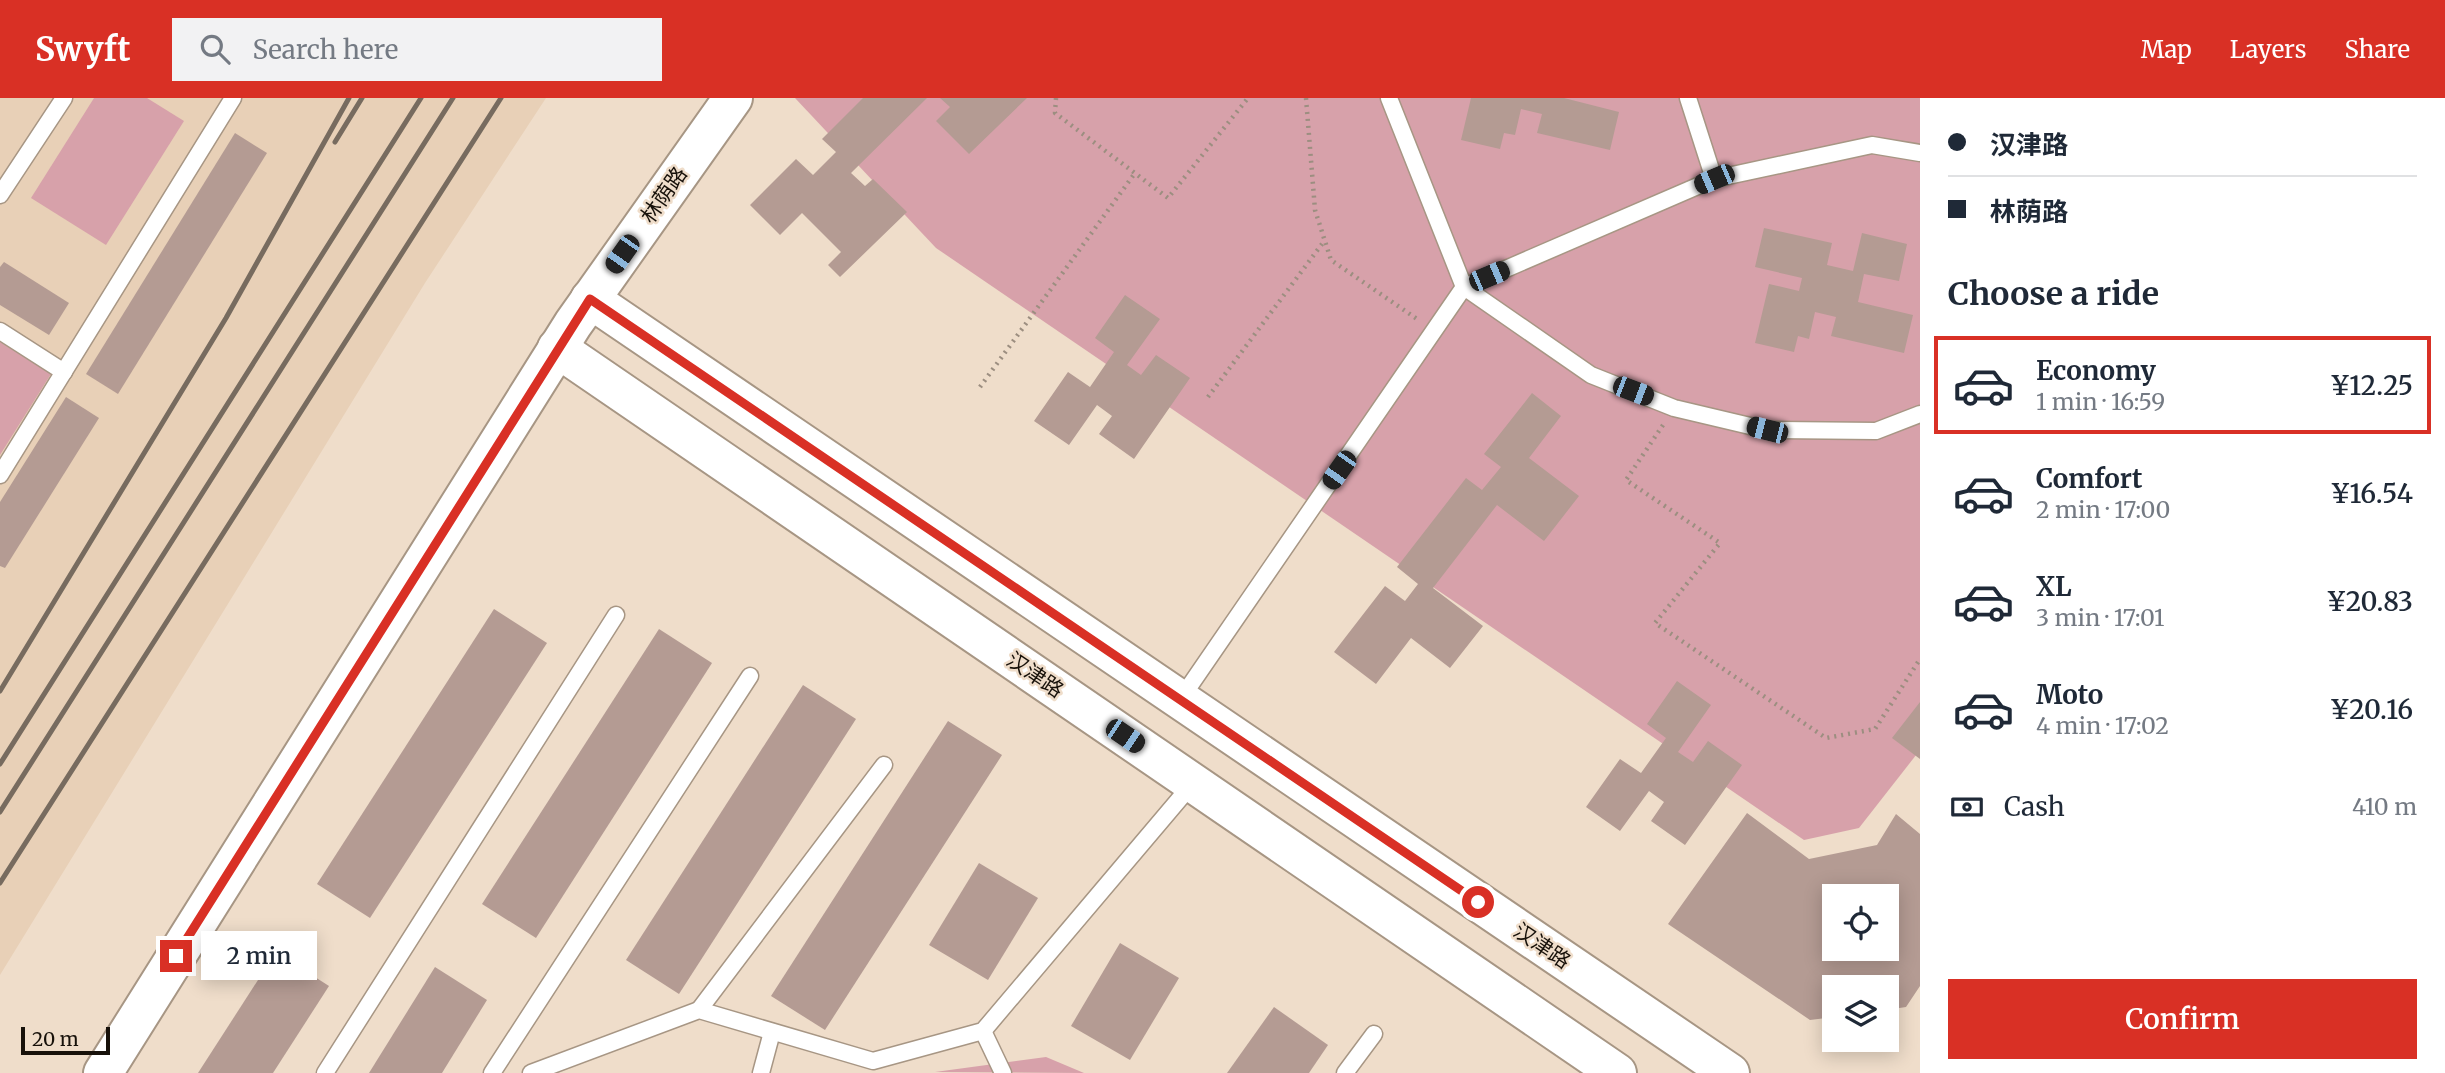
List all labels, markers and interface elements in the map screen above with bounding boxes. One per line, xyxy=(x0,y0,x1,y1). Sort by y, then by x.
search box xyxy=(172,18,662,81)
text: Swyft xyxy=(35,29,130,70)
icon: search xyxy=(196,30,234,68)
text: Search here xyxy=(252,33,398,66)
text: Map xyxy=(2141,34,2192,65)
text: Layers xyxy=(2230,34,2306,65)
text: Share xyxy=(2344,34,2410,65)
text: 汉津路 xyxy=(1990,128,2068,161)
street label: 林荫路 xyxy=(634,161,693,228)
car xyxy=(1691,161,1738,197)
text: 林荫路 xyxy=(1990,195,2068,228)
car xyxy=(602,231,643,277)
car xyxy=(1466,258,1513,294)
text: Choose a ride xyxy=(1948,274,2159,314)
icon: car xyxy=(1952,354,2015,417)
text: Economy xyxy=(2036,354,2156,387)
text: ¥12.25 xyxy=(2330,369,2413,402)
car xyxy=(1610,374,1657,408)
text: 1 min · 16:59 xyxy=(2036,387,2165,416)
car xyxy=(1745,415,1790,445)
car xyxy=(1319,447,1360,493)
icon: car xyxy=(1952,462,2015,525)
text: Comfort xyxy=(2036,462,2142,495)
text: ¥16.54 xyxy=(2330,477,2413,510)
text: 2 min · 17:00 xyxy=(2036,495,2170,524)
icon: car xyxy=(1952,570,2015,633)
text: XL xyxy=(2036,570,2072,603)
text: ¥20.83 xyxy=(2326,585,2413,618)
text: 3 min · 17:01 xyxy=(2036,603,2164,632)
street label: 汉津路 xyxy=(1002,646,1069,703)
icon: car xyxy=(1952,678,2015,741)
text: Moto xyxy=(2036,678,2103,711)
text: ¥20.16 xyxy=(2330,693,2413,726)
text: 4 min · 17:02 xyxy=(2036,711,2169,740)
car xyxy=(1102,716,1149,756)
icon: cash xyxy=(1948,788,1986,826)
text: Cash xyxy=(2004,790,2065,823)
text: 410 m xyxy=(2352,792,2417,821)
map controls xyxy=(1822,884,1899,1052)
button: locate xyxy=(1822,884,1899,961)
route start xyxy=(1462,886,1494,918)
street label: 汉津路 xyxy=(1509,917,1576,974)
callout: 2 min xyxy=(200,932,316,980)
route end xyxy=(160,940,192,972)
text: 2 min xyxy=(227,941,291,970)
button: layers xyxy=(1822,975,1899,1052)
button: Confirm xyxy=(1948,979,2417,1059)
scale bar xyxy=(21,1024,110,1056)
text: 20 m xyxy=(32,1027,79,1051)

